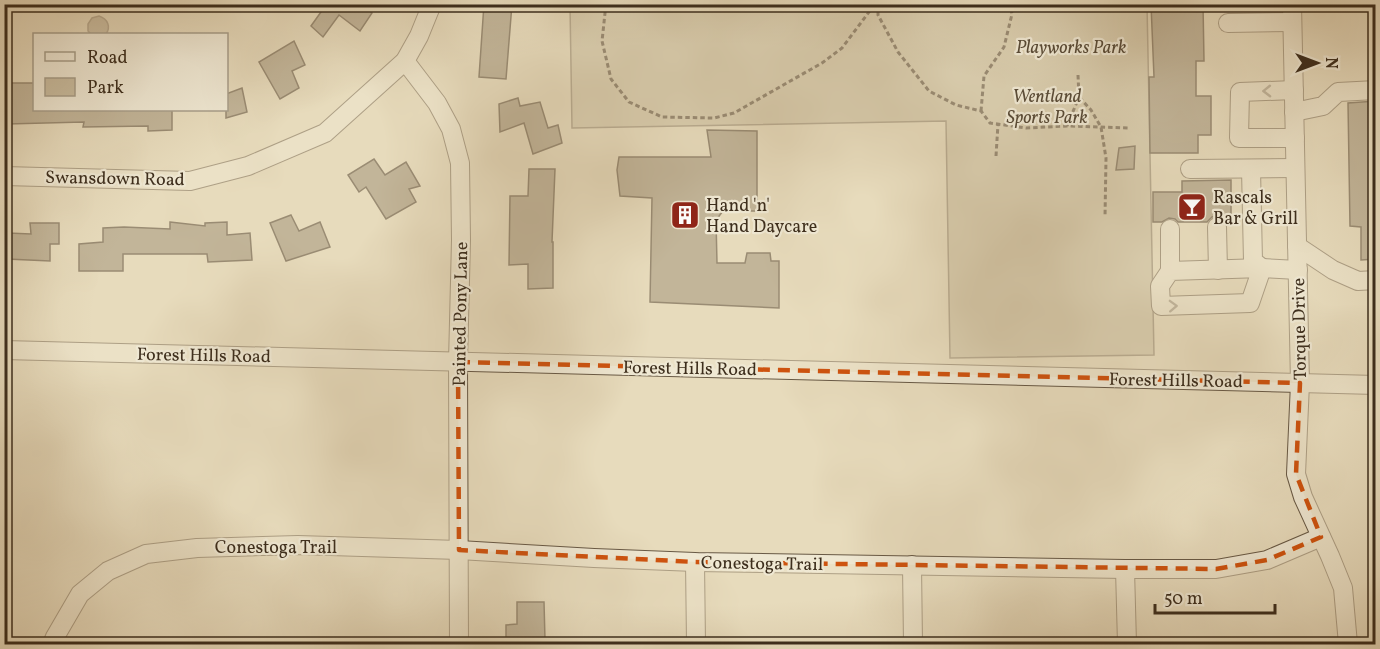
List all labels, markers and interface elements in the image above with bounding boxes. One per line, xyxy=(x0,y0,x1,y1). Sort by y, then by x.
legend xyxy=(33,33,228,111)
north arrow xyxy=(1287,33,1347,93)
park label: Playworks Park xyxy=(1016,36,1126,61)
text: Road xyxy=(87,46,128,71)
text: N xyxy=(1319,57,1341,69)
text: Park xyxy=(87,76,124,101)
park label: Wentland Sports Park xyxy=(1006,85,1088,131)
one-way arrow xyxy=(1262,85,1271,97)
street label: Swansdown Road xyxy=(45,166,185,193)
place label: Rascals Bar & Grill xyxy=(1213,186,1298,232)
bar icon: Rascals Bar & Grill xyxy=(1176,191,1208,223)
place label: Hand 'n' Hand Daycare xyxy=(706,194,817,240)
building icon: Hand 'n' Hand Daycare xyxy=(669,199,701,231)
street label: Painted Pony Lane xyxy=(448,241,475,387)
street label: Torque Drive xyxy=(1287,278,1314,380)
one-way arrow xyxy=(1168,300,1177,312)
street label: Forest Hills Road xyxy=(137,343,271,370)
street label: Forest Hills Road xyxy=(623,356,757,383)
street label: Forest Hills Road xyxy=(1109,368,1243,395)
street label: Conestoga Trail xyxy=(215,536,337,561)
street label: Conestoga Trail xyxy=(701,551,823,578)
scale bar xyxy=(1155,577,1275,615)
text: 50 m xyxy=(1164,587,1203,612)

